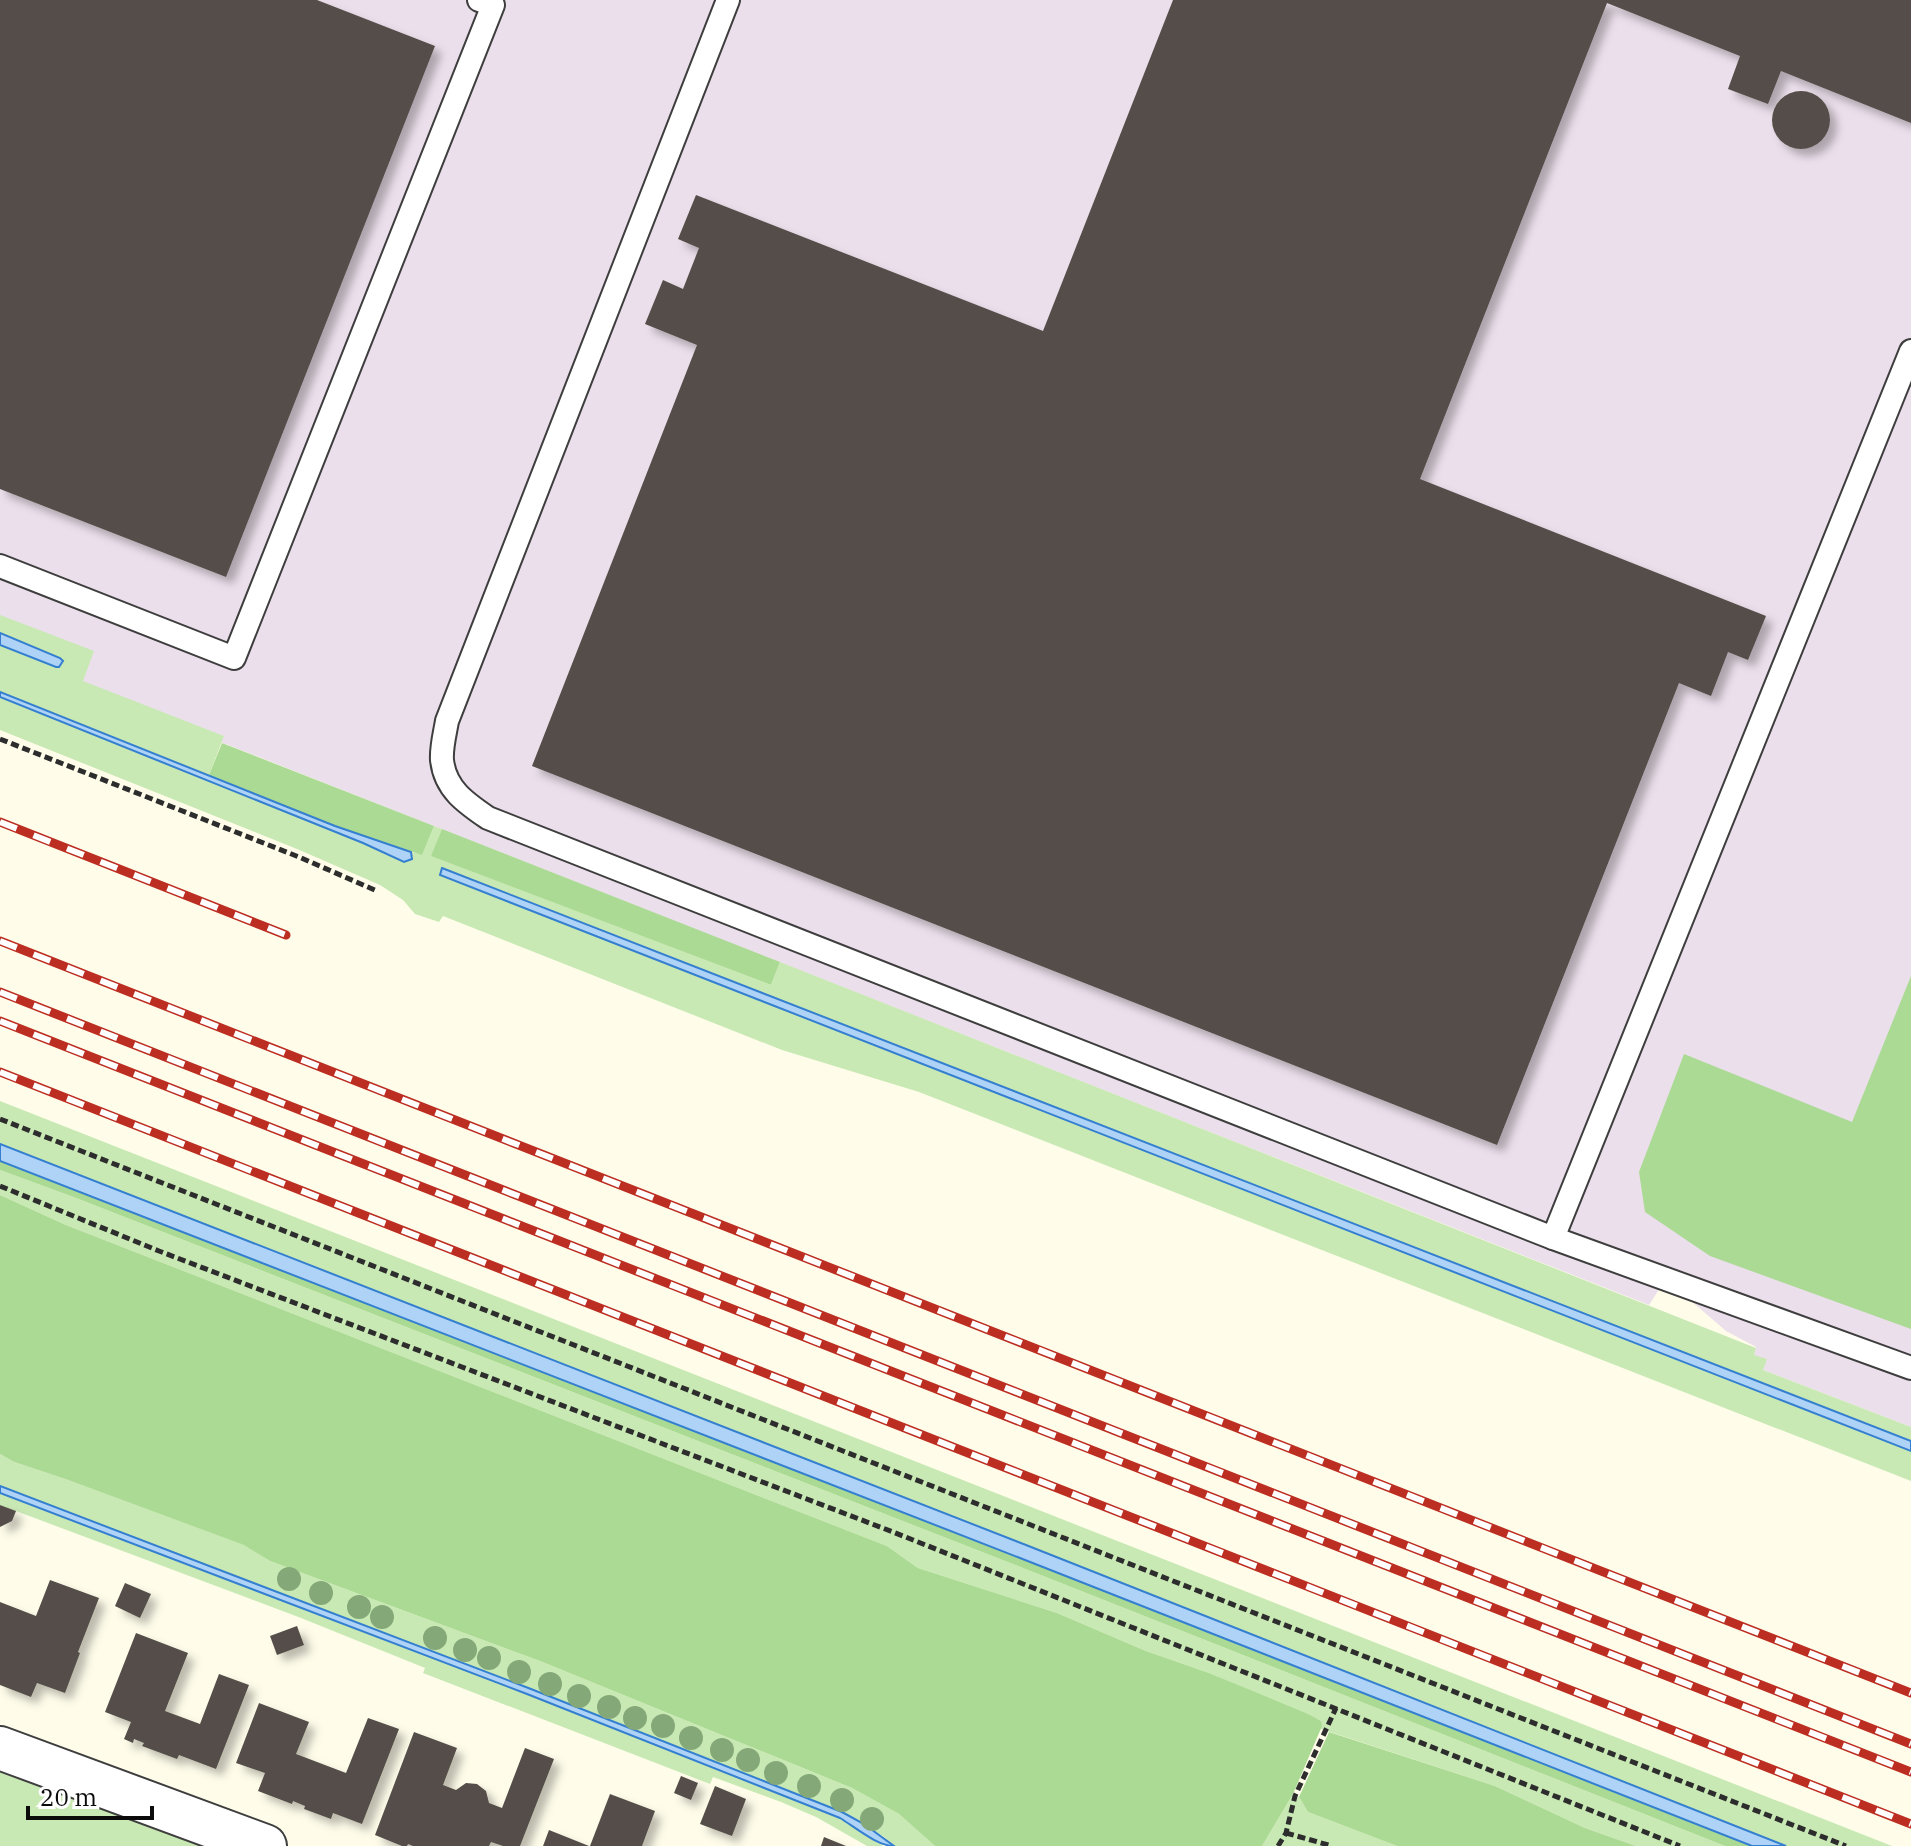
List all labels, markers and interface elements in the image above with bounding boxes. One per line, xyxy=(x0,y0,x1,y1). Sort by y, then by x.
scale bar xyxy=(28,1770,152,1820)
text: 20 m xyxy=(40,1781,97,1813)

